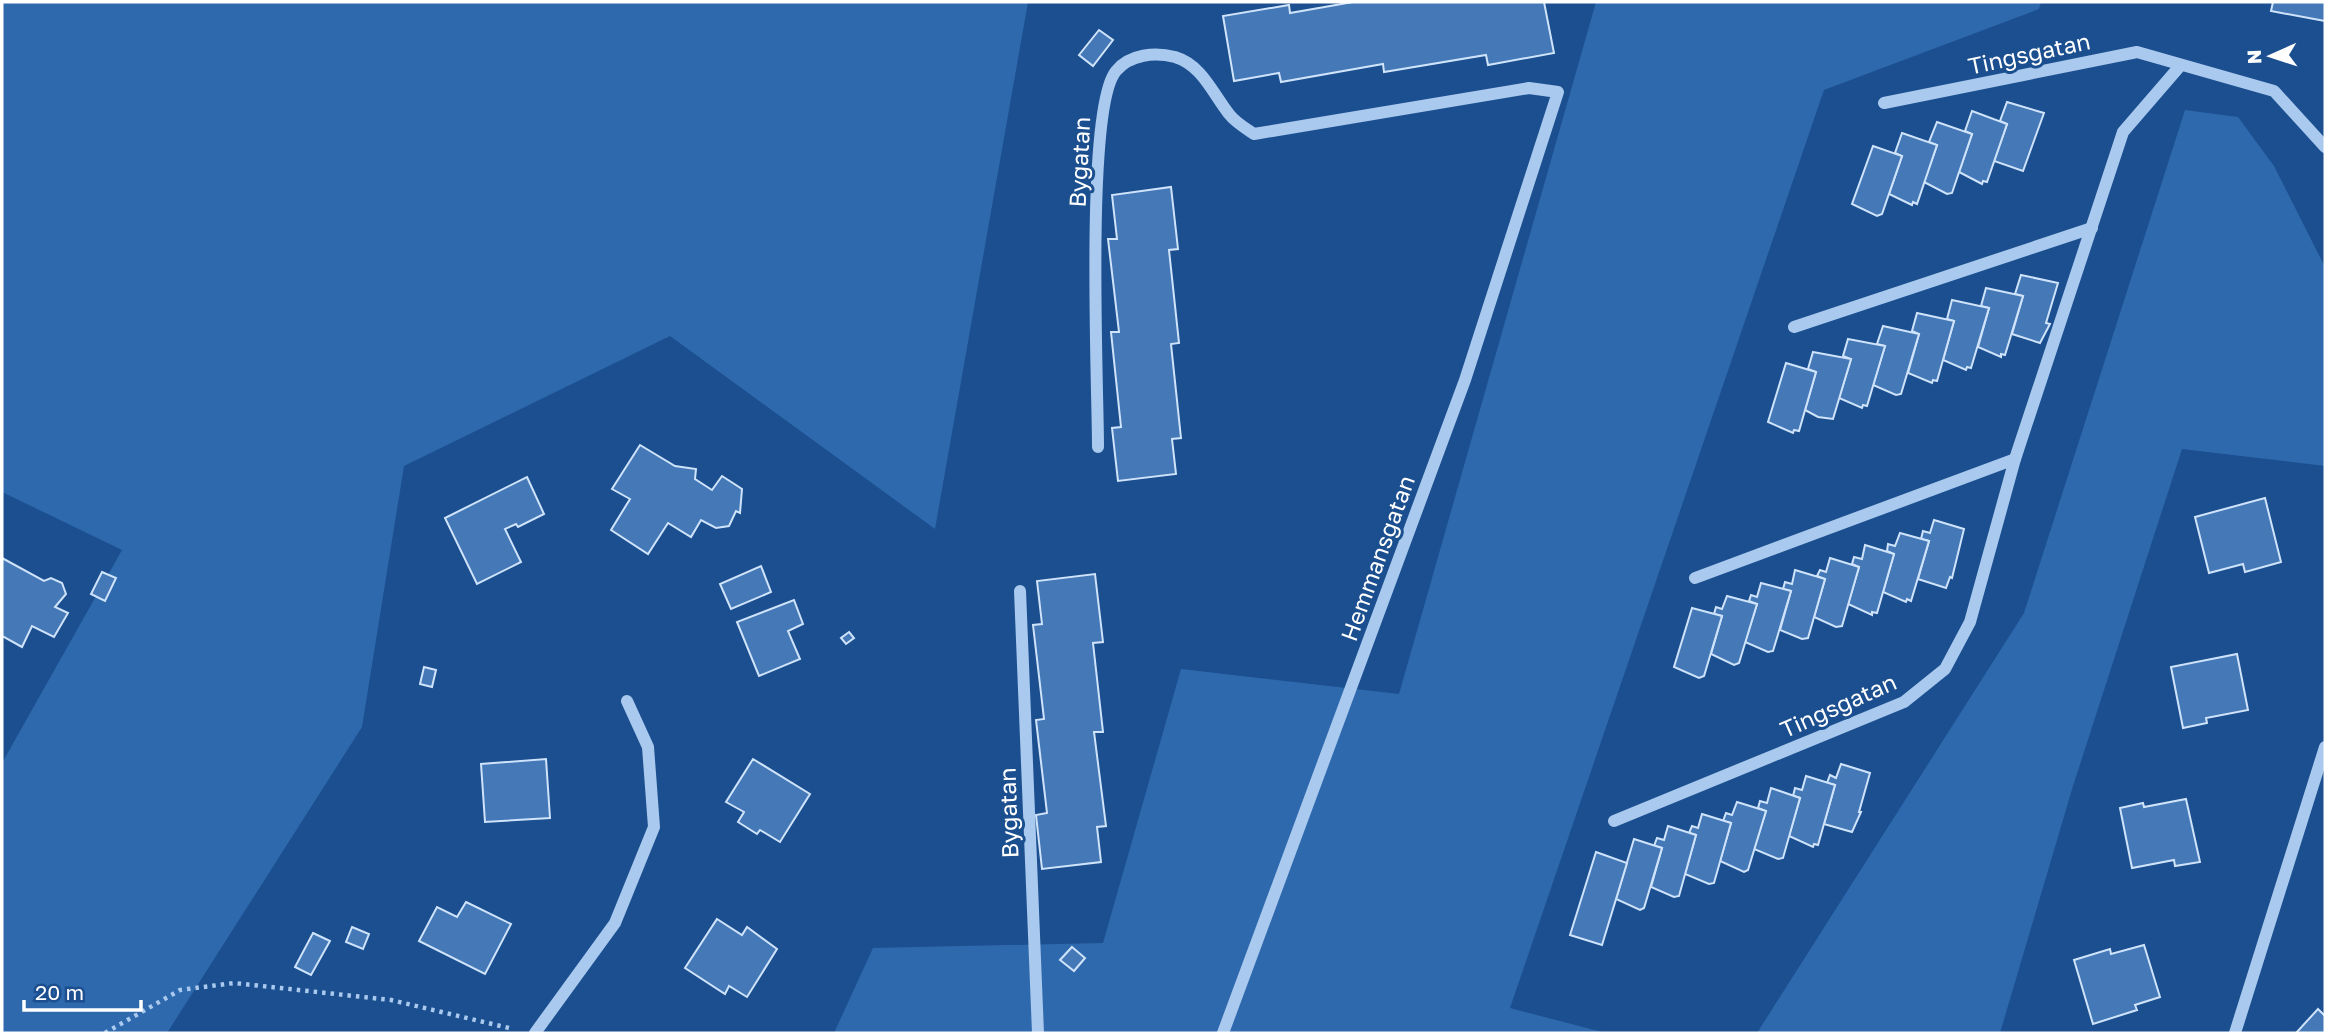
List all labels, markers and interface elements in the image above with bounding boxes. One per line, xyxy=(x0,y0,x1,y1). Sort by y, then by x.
north arrow xyxy=(2236,21,2306,91)
street label: Tingsgatan xyxy=(1965,26,2093,80)
text: N xyxy=(2242,49,2265,65)
street label: Bygatan xyxy=(1063,116,1095,208)
street label: Hemmansgatan xyxy=(1334,471,1420,645)
street label: Tingsgatan xyxy=(1776,667,1900,743)
street label: Bygatan xyxy=(992,767,1024,859)
scale bar xyxy=(24,968,142,1012)
text: 20 m xyxy=(35,979,84,1005)

